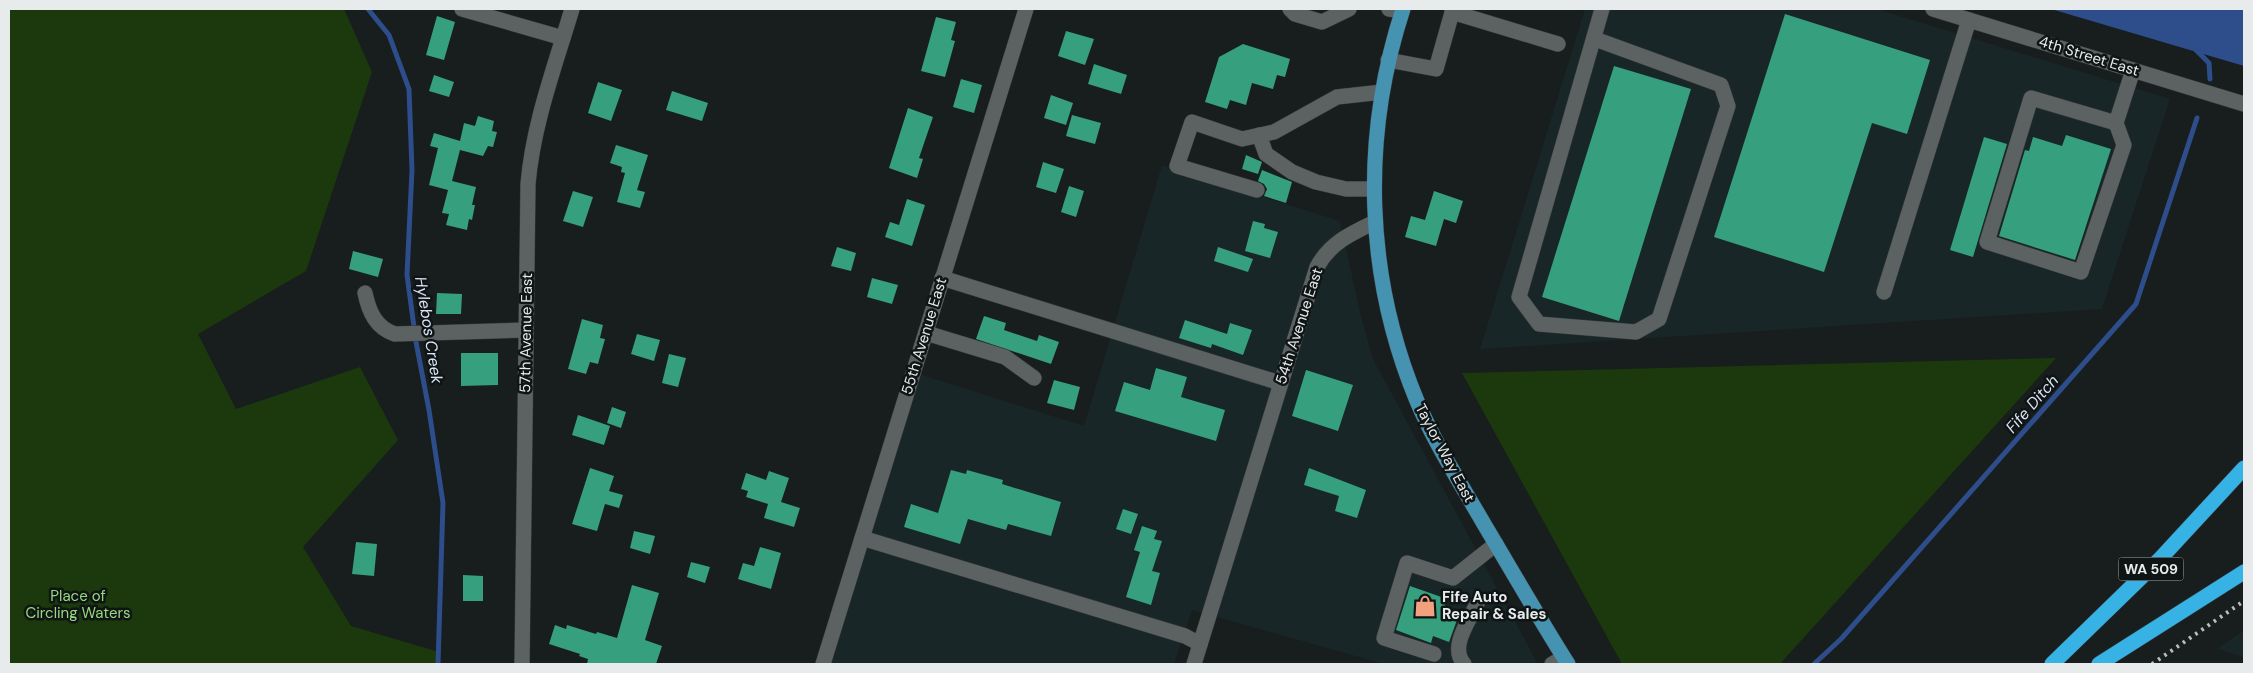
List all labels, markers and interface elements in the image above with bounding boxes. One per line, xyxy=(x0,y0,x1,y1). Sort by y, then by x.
street label: 4th Street East xyxy=(2036,31,2142,81)
street label: 54th Avenue East xyxy=(1271,265,1327,387)
street label: 57th Avenue East xyxy=(515,273,537,393)
water label: Hylebos Creek xyxy=(410,275,448,386)
street label: 55th Avenue East xyxy=(897,275,951,397)
water label: Fife Ditch xyxy=(2001,370,2063,438)
street label: Taylor Way East xyxy=(1411,400,1479,506)
road number: WA 509 xyxy=(2118,558,2184,580)
park label: Place of Circling Waters xyxy=(25,586,131,623)
place label: Fife Auto Repair & Sales xyxy=(1442,587,1547,624)
shop icon: Fife Auto Repair & Sales xyxy=(1412,593,1438,619)

